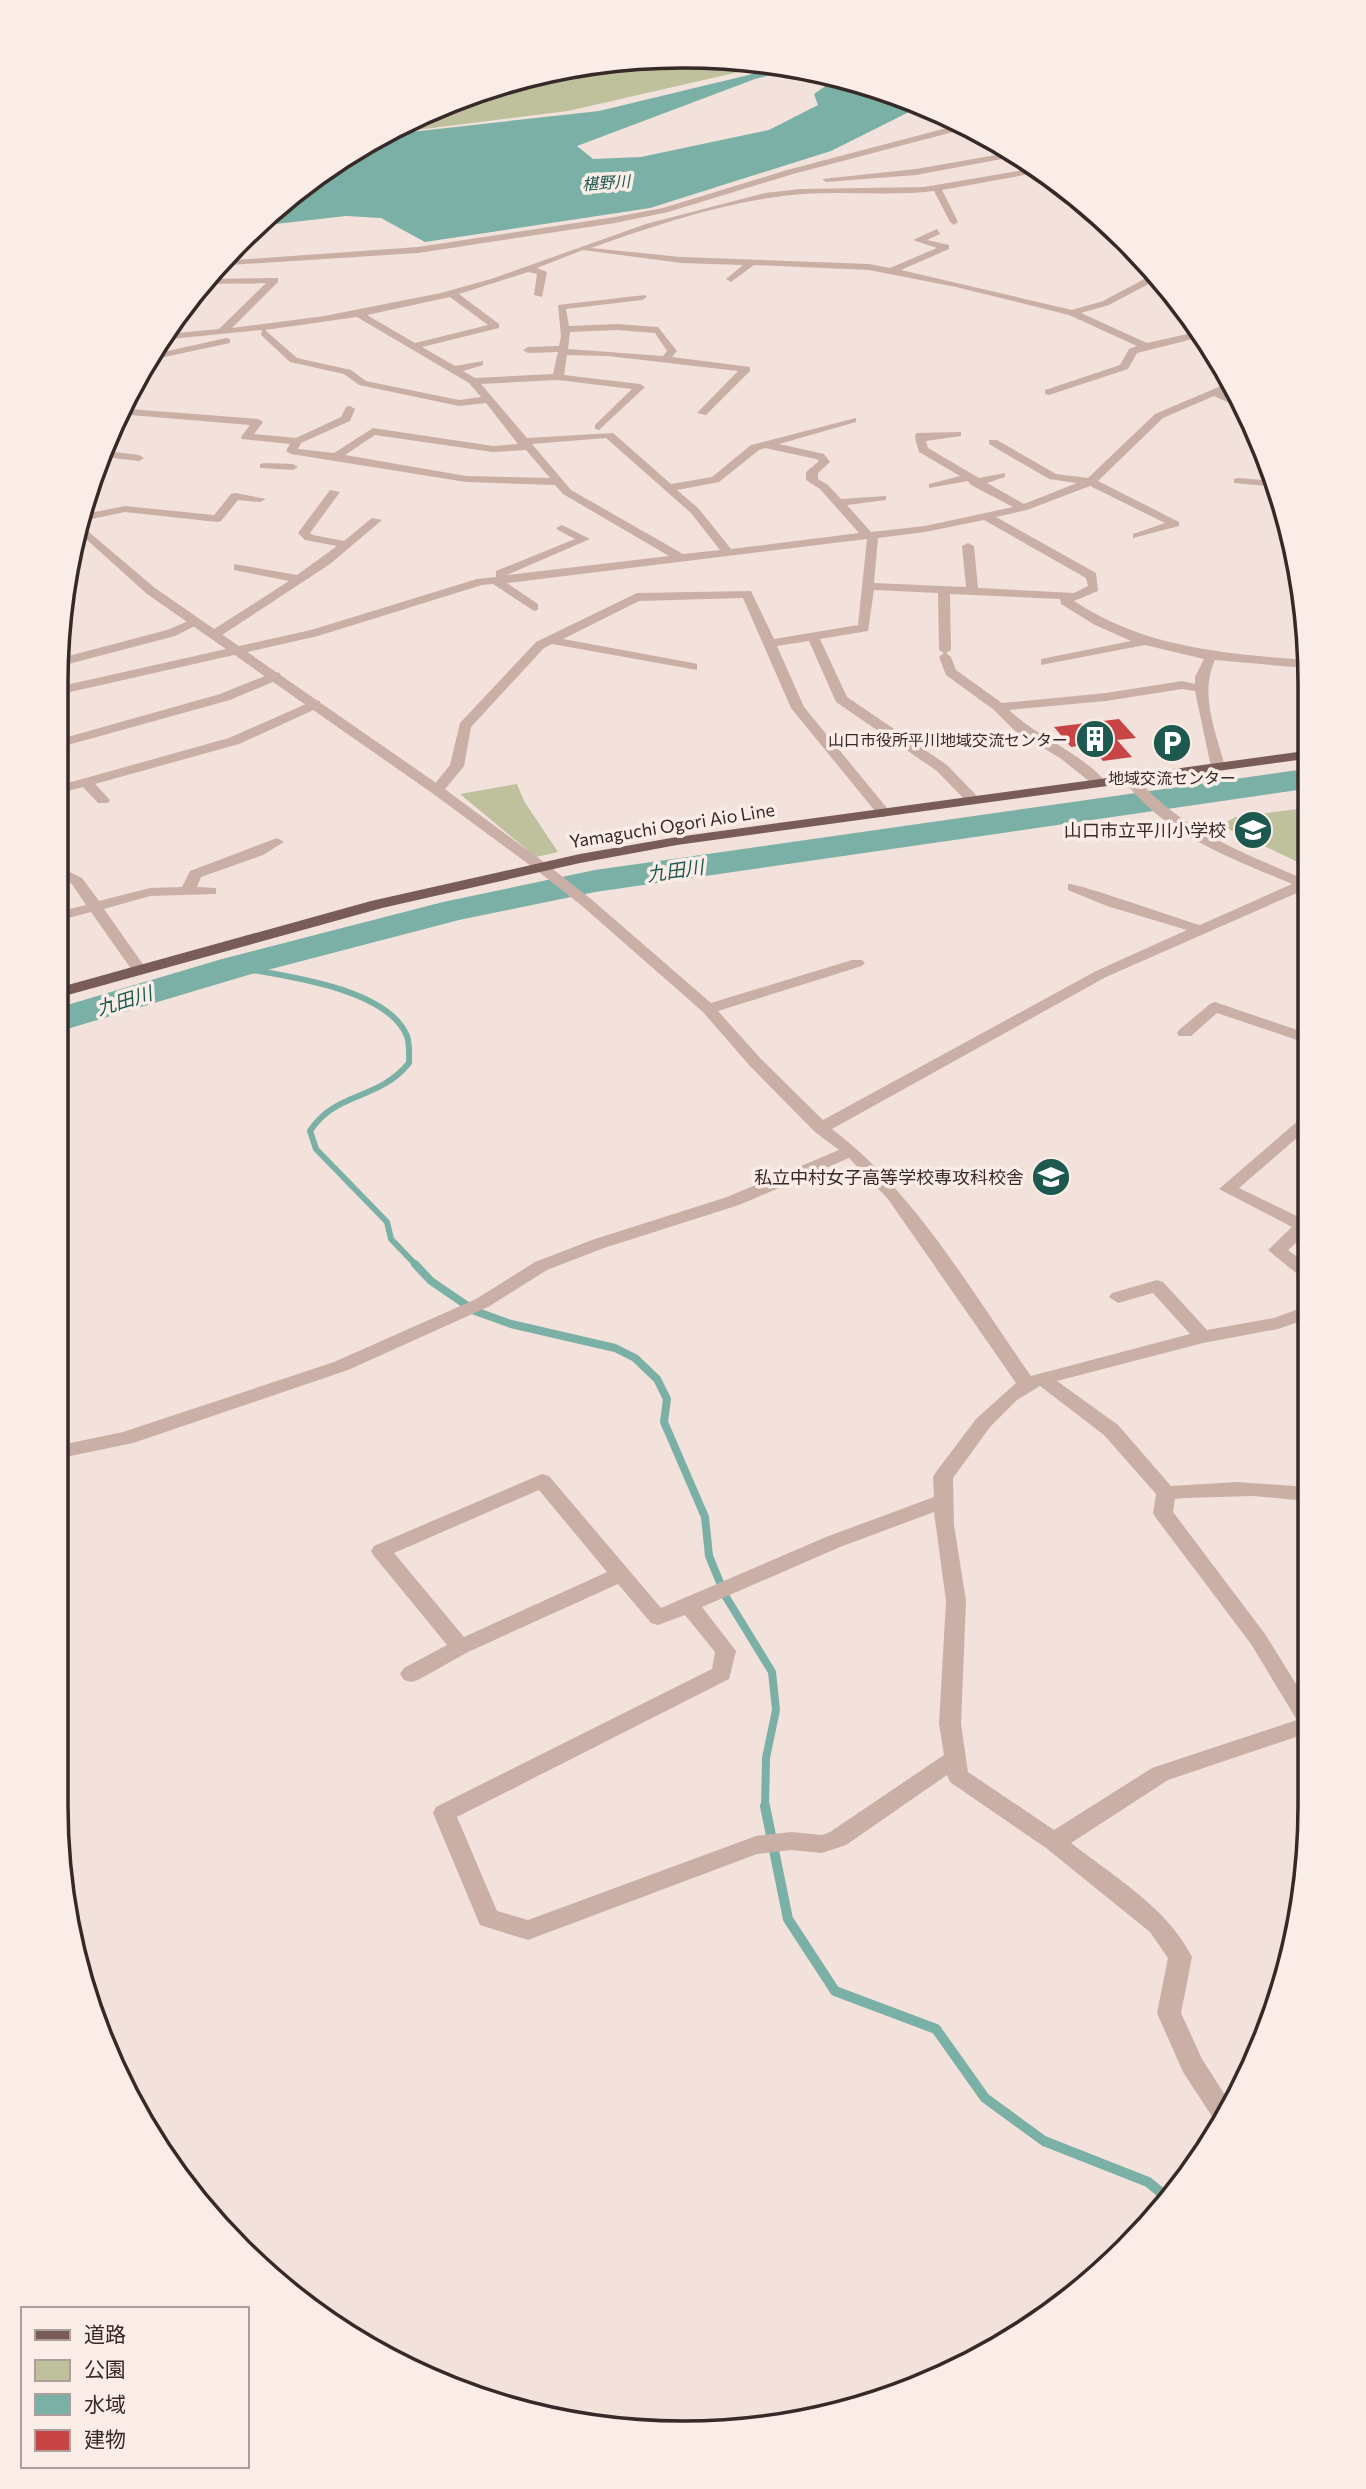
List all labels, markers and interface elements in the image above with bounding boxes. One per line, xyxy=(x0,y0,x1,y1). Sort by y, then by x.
water label: 椹野川 xyxy=(581,171,633,193)
building icon: 山口市役所平川地域交流センター xyxy=(1074,718,1116,760)
parking icon: 地域交流センター xyxy=(1151,722,1193,764)
place label: 山口市役所平川地域交流センター xyxy=(828,730,1068,749)
place label: 地域交流センター xyxy=(1108,768,1236,787)
street label: Yamaguchi Ogori Aio Line xyxy=(568,798,776,852)
school or university icon: 山口市立平川小学校 xyxy=(1232,809,1274,851)
place label: 山口市立平川小学校 xyxy=(1064,819,1226,841)
water label: 九田川 xyxy=(645,854,707,885)
water label: 九田川 xyxy=(93,980,157,1019)
school or university icon: 私立中村女子高等学校専攻科校舎 xyxy=(1030,1156,1072,1198)
place label: 私立中村女子高等学校専攻科校舎 xyxy=(754,1166,1024,1188)
legend xyxy=(21,2307,248,2468)
text: 道路 xyxy=(84,2321,126,2346)
text: 公園 xyxy=(84,2356,126,2381)
text: 水域 xyxy=(84,2391,126,2416)
text: 建物 xyxy=(84,2426,126,2451)

